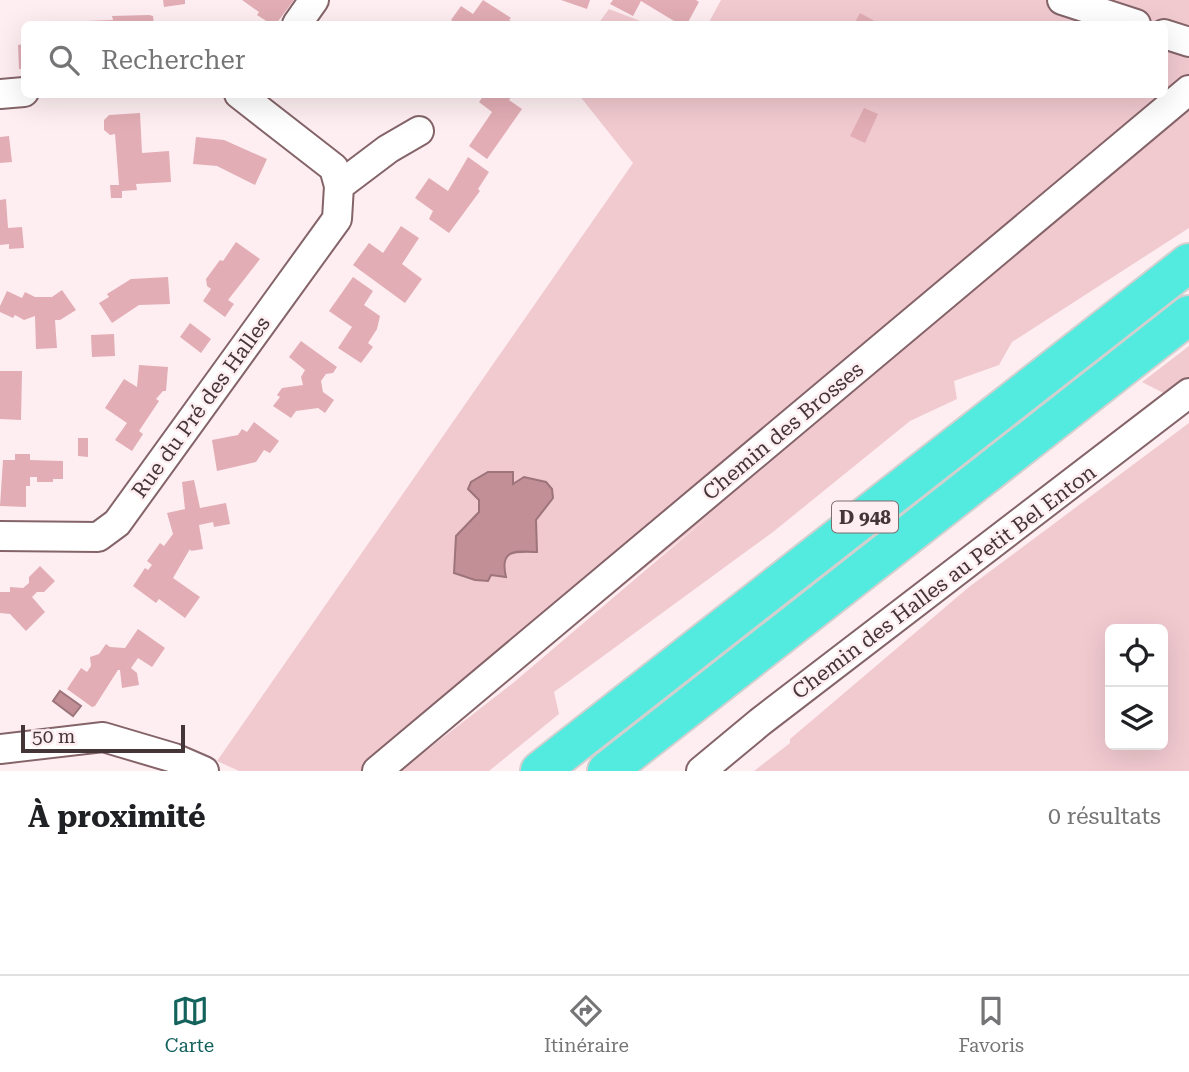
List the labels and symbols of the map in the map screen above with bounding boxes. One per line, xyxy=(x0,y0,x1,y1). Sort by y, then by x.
street label: Rue du Pré des Halles xyxy=(127,312,275,502)
street label: Chemin des Brosses xyxy=(698,357,868,505)
street label: Chemin des Halles au Petit Bel Enton xyxy=(787,460,1101,704)
road number: D 948 xyxy=(832,502,898,532)
scale bar xyxy=(21,722,186,754)

